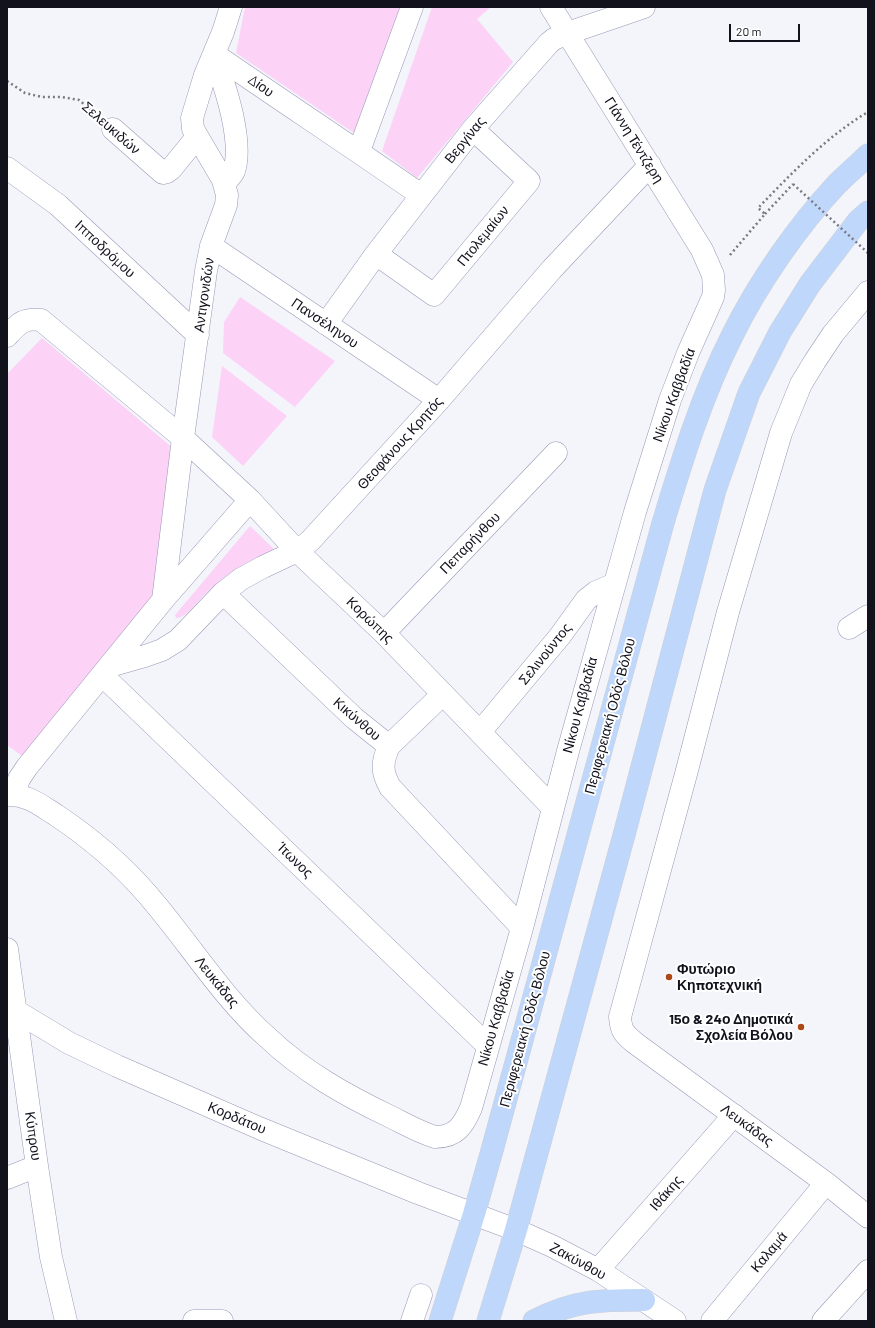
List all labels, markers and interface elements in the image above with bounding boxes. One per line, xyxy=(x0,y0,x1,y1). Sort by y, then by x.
scale bar xyxy=(731,16,802,42)
text: 20 m xyxy=(736,24,762,38)
street label: Δίου xyxy=(245,71,277,101)
street label: ΓΙάννη Τέντζερη xyxy=(601,94,667,186)
street label: Σελευκιδών xyxy=(78,98,144,158)
street label: Βεργίνας xyxy=(441,113,489,167)
street label: Πτολεμαίων xyxy=(454,202,512,270)
street label: Ιπποδρόμου xyxy=(71,217,139,281)
street label: Αντιγονιδών xyxy=(190,257,218,333)
street label: Πανσέληνου xyxy=(288,294,362,352)
street label: Νίκου Καββαδία xyxy=(649,346,699,444)
street label: Θεοφάνους Κρητός xyxy=(354,393,446,493)
street label: Πεπαρήνθου xyxy=(436,509,504,577)
street label: Κορώπης xyxy=(343,593,397,647)
street label: Σελινούντος xyxy=(515,620,575,688)
street label: Περιφερειακή Οδός Βόλου xyxy=(581,636,639,796)
street label: Νίκου Καββαδία xyxy=(559,655,601,755)
street label: Κικύνθου xyxy=(330,694,384,744)
street label: Ίτωνος xyxy=(274,839,316,881)
street label: Περιφερειακή Οδός Βόλου xyxy=(496,949,554,1109)
street label: Λευκάδας xyxy=(191,953,243,1011)
place label: Φυτώριο Κηποτεχνική xyxy=(677,961,762,994)
street label: Νίκου Καββαδία xyxy=(474,968,518,1068)
marker: Φυτώριο Κηποτεχνική xyxy=(664,972,674,982)
place label: 15ο & 24ο Δημοτικά Σχολεία Βόλου xyxy=(669,1011,793,1044)
marker: 15ο & 24ο Δημοτικά Σχολεία Βόλου xyxy=(796,1022,806,1032)
street label: Κορδάτου xyxy=(205,1098,269,1138)
street label: Λευκάδας xyxy=(717,1100,777,1150)
street label: Κύπρου xyxy=(21,1110,45,1162)
street label: Ιθάκης xyxy=(646,1172,686,1214)
street label: Καλαμά xyxy=(747,1228,791,1276)
street label: Ζακύνθου xyxy=(547,1239,609,1283)

